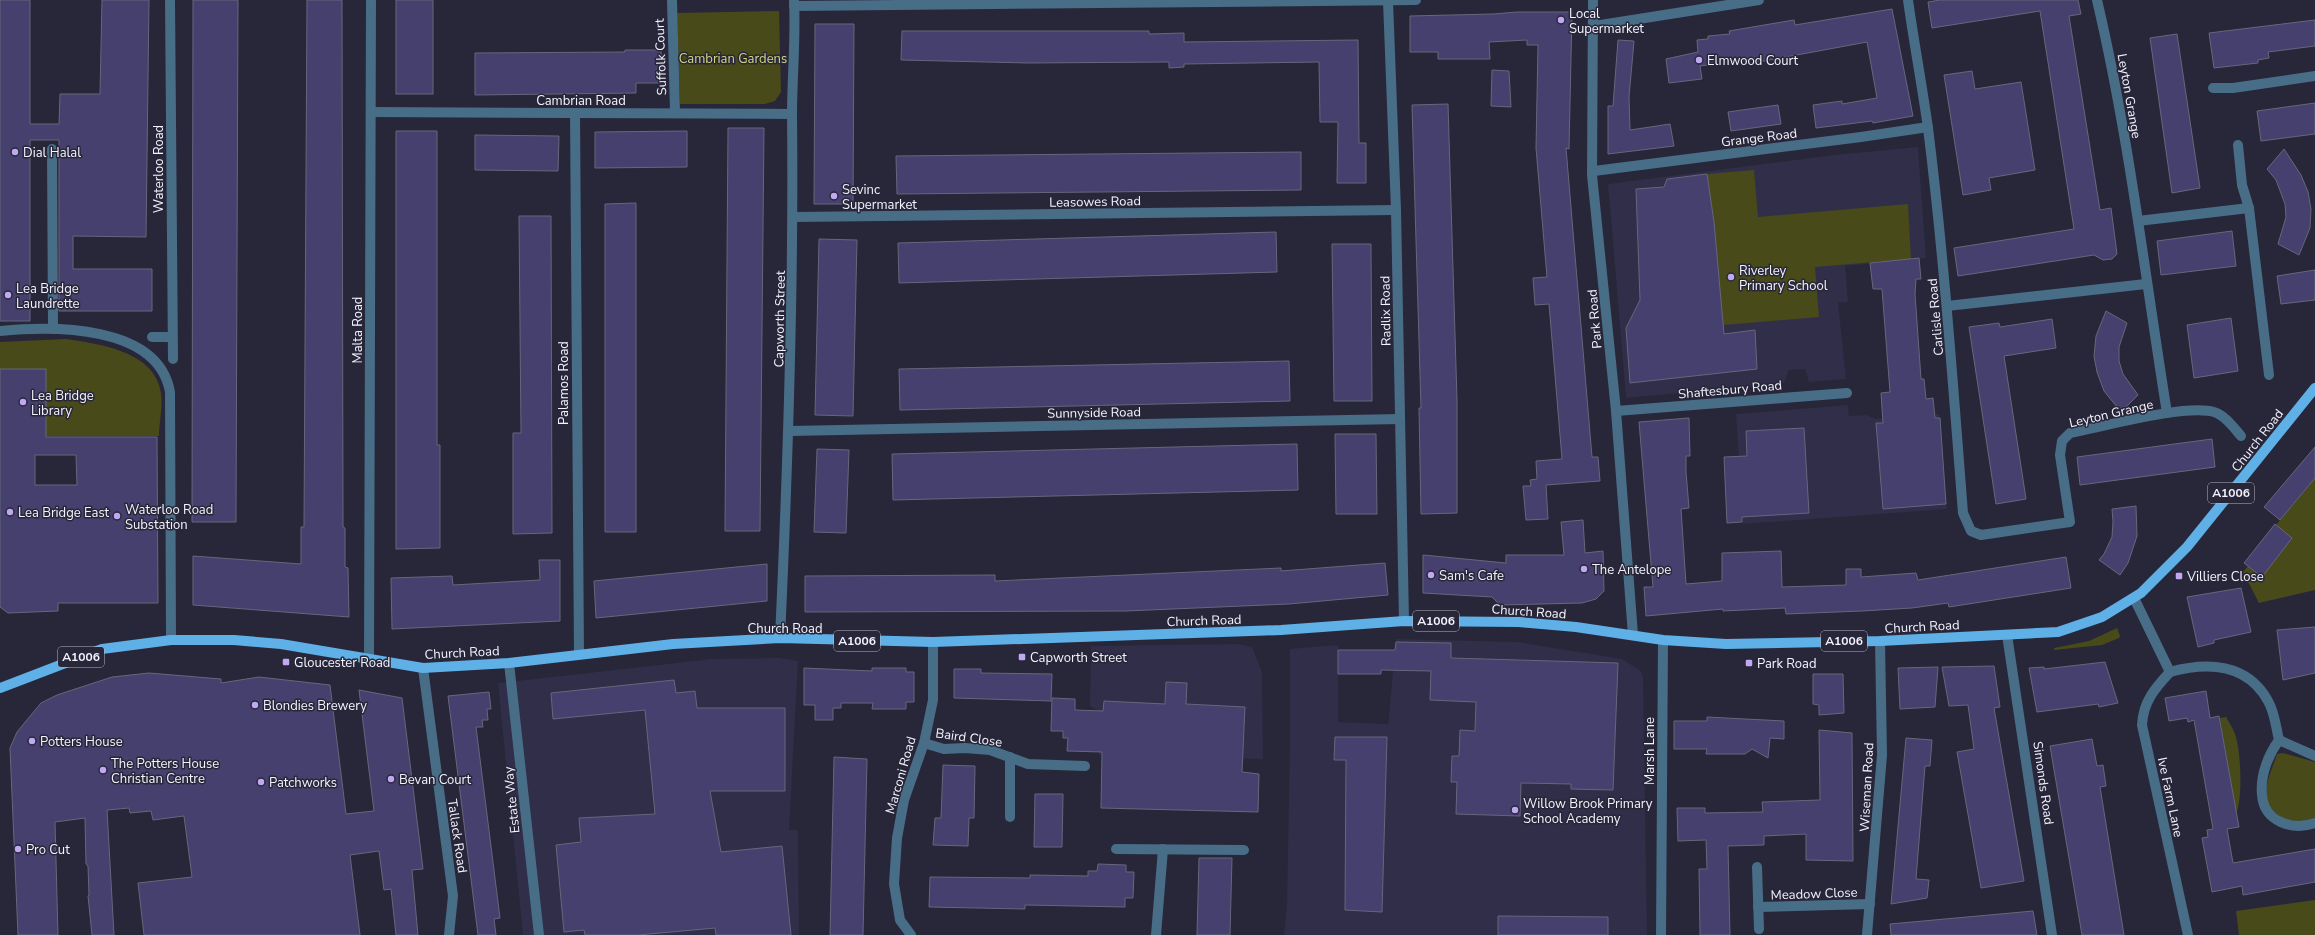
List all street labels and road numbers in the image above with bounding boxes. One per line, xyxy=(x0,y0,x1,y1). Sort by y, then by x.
street label: Suffolk Court xyxy=(651,18,671,96)
street label: Leyton Grange xyxy=(2113,52,2145,140)
street label: Cambrian Road xyxy=(536,92,626,110)
street label: Grange Road xyxy=(1720,124,1798,152)
street label: Waterloo Road xyxy=(150,125,168,213)
street label: Leasowes Road xyxy=(1049,192,1141,212)
street label: Capworth Street xyxy=(770,270,790,368)
street label: Radlix Road xyxy=(1376,276,1396,346)
street label: Carlisle Road xyxy=(1924,278,1948,356)
street label: Park Road xyxy=(1583,288,1607,349)
street label: Malta Road xyxy=(349,297,367,363)
street label: Palamos Road xyxy=(555,341,573,425)
street label: Shaftesbury Road xyxy=(1677,376,1783,404)
street label: Leyton Grange xyxy=(2067,396,2155,432)
street label: Sunnyside Road xyxy=(1047,403,1141,423)
street label: Church Road xyxy=(2228,406,2288,476)
road number: A1006 xyxy=(2208,483,2254,503)
street label: Church Road xyxy=(1491,600,1567,624)
street label: Church Road xyxy=(1166,611,1242,631)
road number: A1006 xyxy=(1413,611,1459,631)
street label: Church Road xyxy=(1884,616,1960,638)
street label: Church Road xyxy=(748,620,823,638)
road number: A1006 xyxy=(834,631,880,651)
road number: A1006 xyxy=(1821,631,1867,651)
street label: Church Road xyxy=(424,642,500,664)
road number: A1006 xyxy=(58,647,104,667)
street label: Marsh Lane xyxy=(1641,717,1659,785)
street label: Baird Close xyxy=(934,724,1003,752)
street label: Marconi Road xyxy=(881,734,921,816)
street label: Simonds Road xyxy=(2028,740,2058,826)
street label: Wiseman Road xyxy=(1856,742,1878,832)
street label: Ive Farm Lane xyxy=(2153,756,2187,839)
street label: Estate Way xyxy=(500,765,524,834)
street label: Tallack Road xyxy=(443,798,471,874)
street label: Meadow Close xyxy=(1770,883,1858,905)

